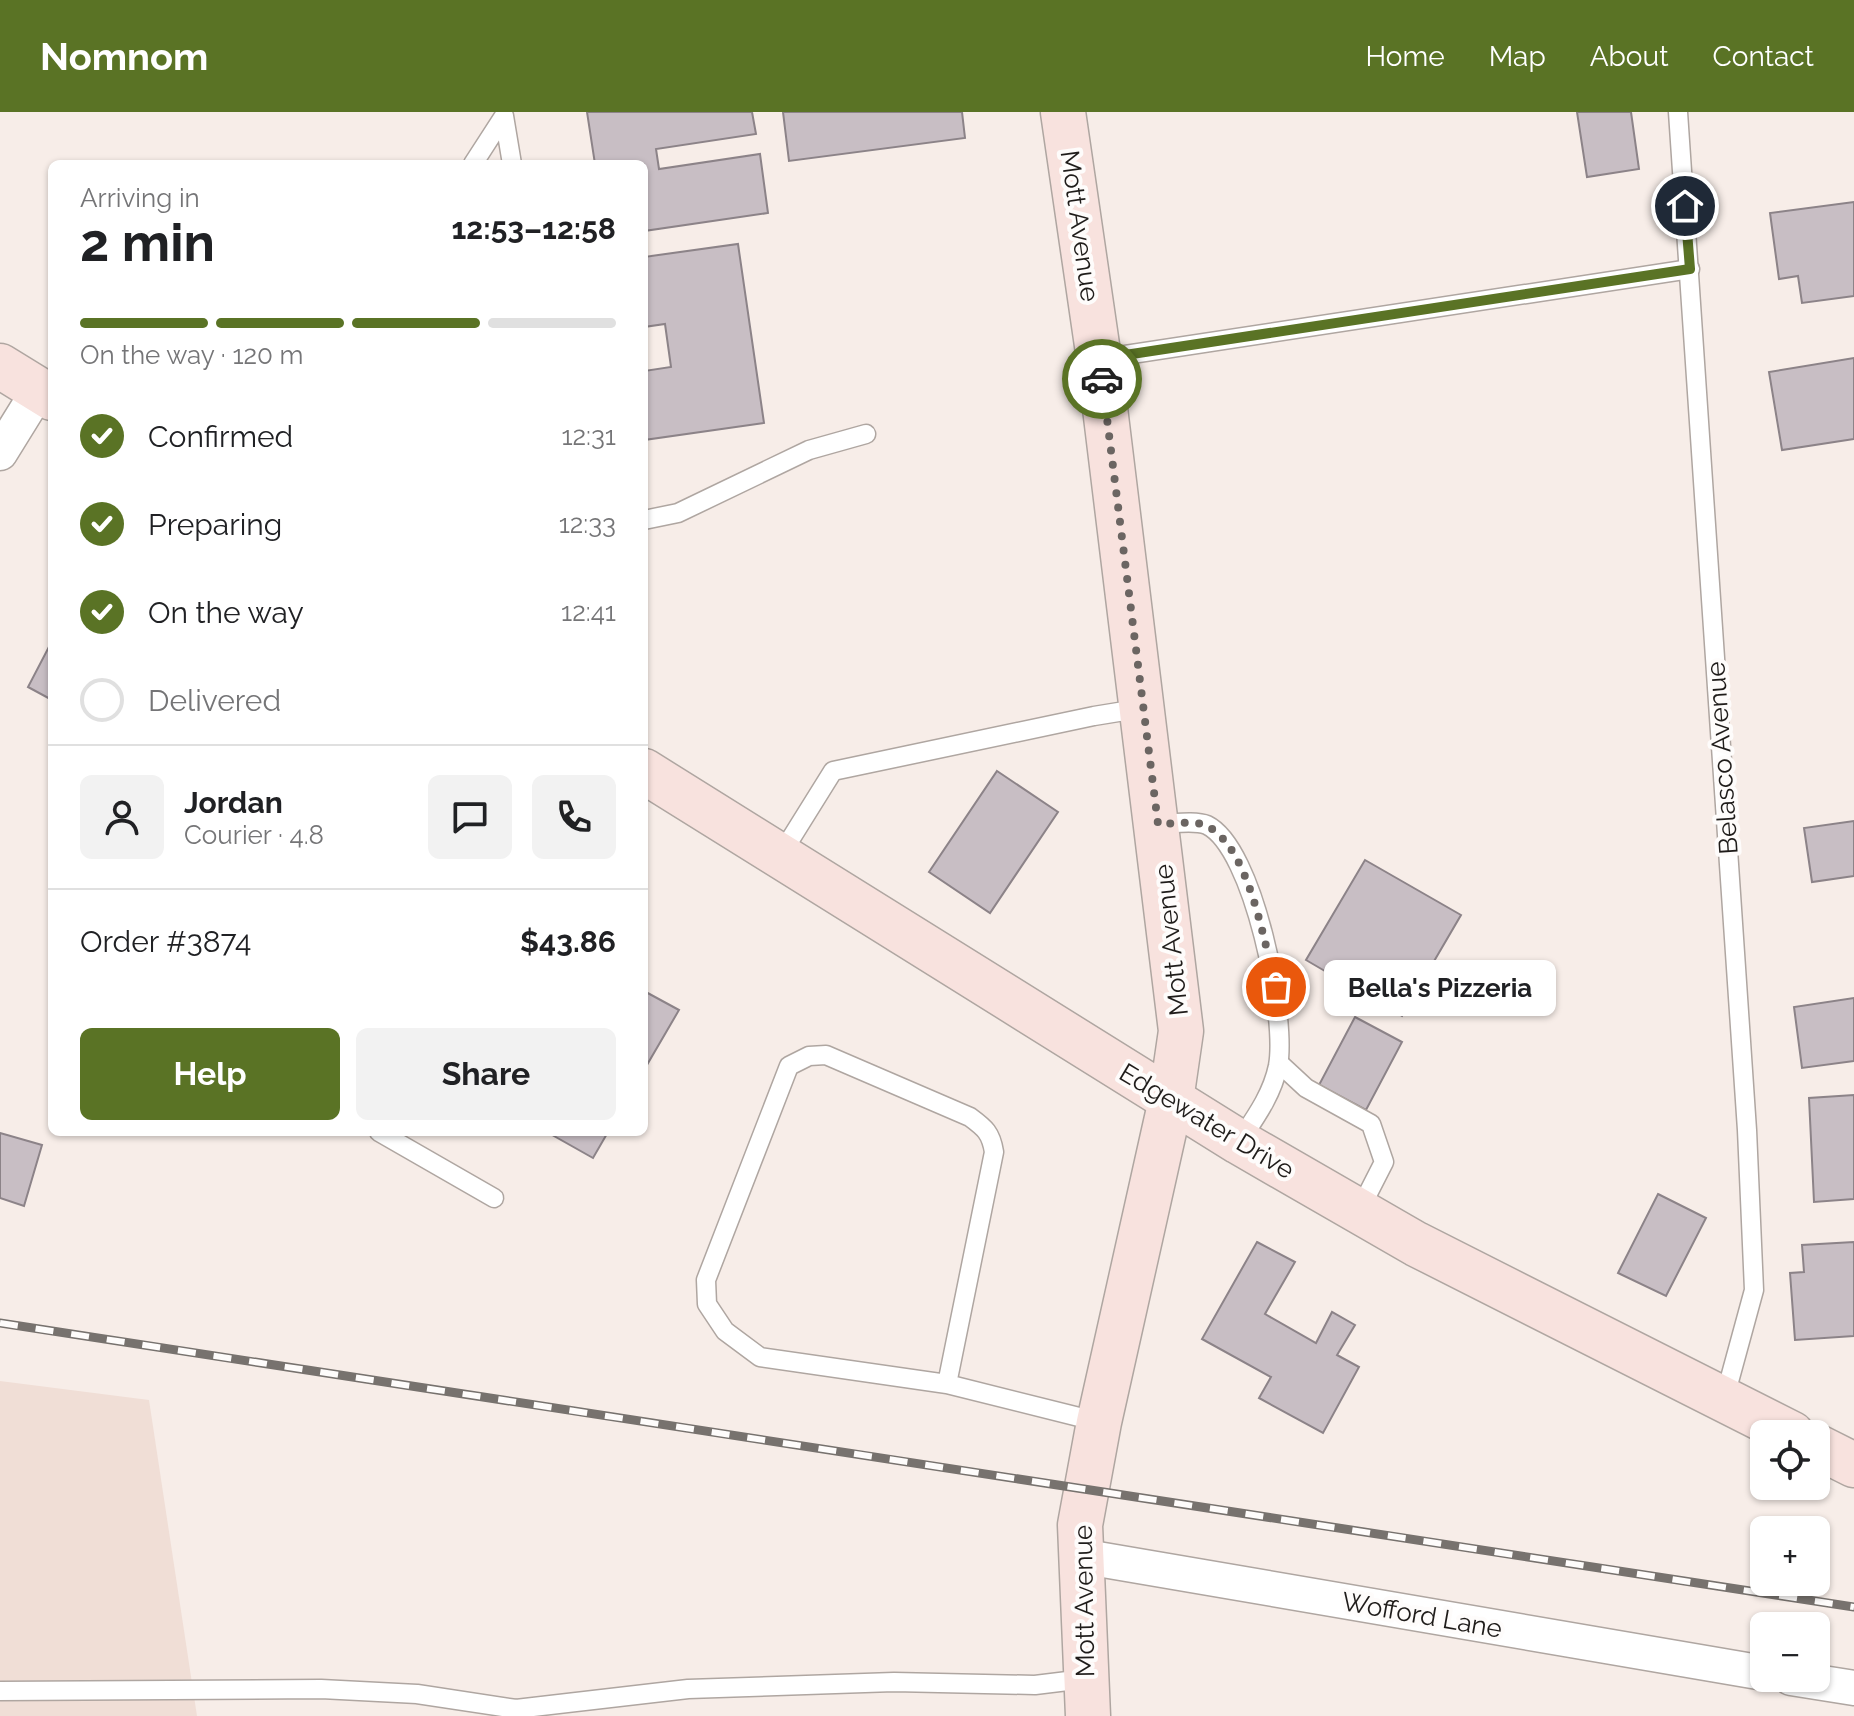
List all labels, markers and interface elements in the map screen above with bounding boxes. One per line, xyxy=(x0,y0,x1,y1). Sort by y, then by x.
text: Nomnom xyxy=(40,34,208,79)
text: Home xyxy=(1365,40,1445,73)
text: Map xyxy=(1489,40,1546,73)
text: About xyxy=(1590,40,1669,73)
text: Contact xyxy=(1713,40,1814,73)
street label: Mott Avenue xyxy=(1055,148,1105,304)
pin xyxy=(1651,172,1719,240)
text: Arriving in xyxy=(80,183,200,213)
icon: home xyxy=(1663,184,1707,228)
text: 12:53–12:58 xyxy=(452,211,616,246)
text: 2 min xyxy=(80,212,215,273)
courier xyxy=(1062,339,1142,419)
text: On the way · 120 m xyxy=(80,340,304,370)
icon: car xyxy=(1080,357,1124,401)
icon: check xyxy=(80,414,124,458)
text: Confirmed xyxy=(148,419,293,454)
text: 12:31 xyxy=(561,421,616,451)
icon: check xyxy=(80,502,124,546)
text: Preparing xyxy=(148,507,282,542)
text: 12:33 xyxy=(559,509,616,539)
icon: check xyxy=(80,590,124,634)
text: On the way xyxy=(148,595,304,630)
text: 12:41 xyxy=(561,597,616,627)
street label: Belasco Avenue xyxy=(1700,661,1744,855)
text: Delivered xyxy=(148,683,281,718)
button: person xyxy=(80,775,164,859)
button: chat xyxy=(428,775,512,859)
button: phone xyxy=(532,775,616,859)
text: Jordan xyxy=(184,785,283,820)
text: Courier · 4.8 xyxy=(184,820,324,850)
street label: Mott Avenue xyxy=(1148,863,1194,1017)
text: Order #3874 xyxy=(80,924,251,959)
text: $43.86 xyxy=(520,924,616,959)
pin xyxy=(1242,953,1310,1021)
callout: Bella's Pizzeria xyxy=(1324,959,1556,1015)
icon: bag xyxy=(1254,965,1298,1009)
text: Bella's Pizzeria xyxy=(1348,973,1532,1003)
button: Help xyxy=(80,1028,340,1120)
button: Share xyxy=(356,1028,616,1120)
street label: Edgewater Drive xyxy=(1114,1057,1300,1185)
map controls xyxy=(1750,1420,1830,1692)
button: locate xyxy=(1750,1420,1830,1500)
button: + xyxy=(1750,1516,1830,1596)
street label: Mott Avenue xyxy=(1068,1525,1100,1677)
street label: Wofford Lane xyxy=(1340,1586,1504,1644)
button: − xyxy=(1750,1612,1830,1692)

